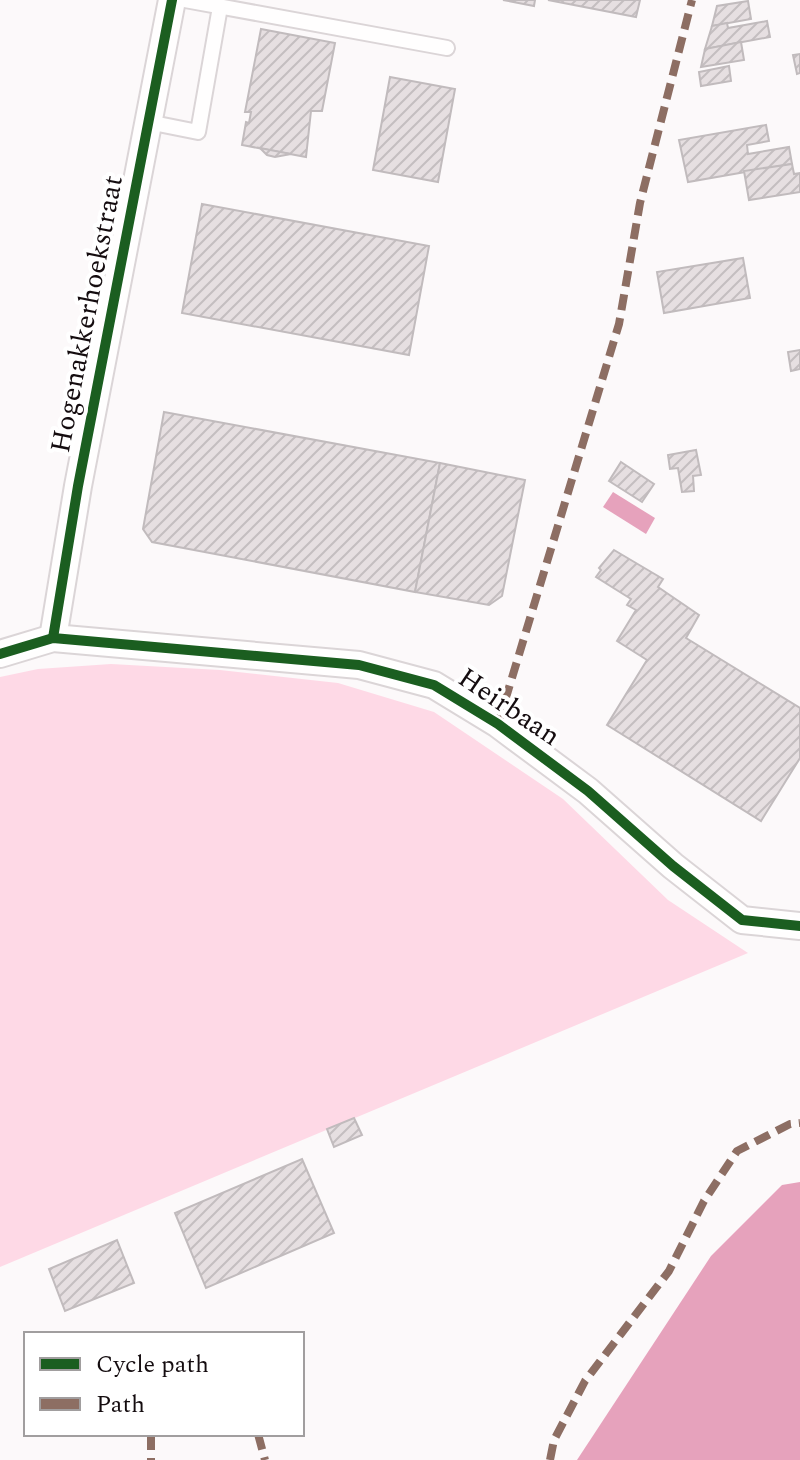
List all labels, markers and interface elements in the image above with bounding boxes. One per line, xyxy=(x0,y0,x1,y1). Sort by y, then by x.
street label: Hogenakkerhoekstraat xyxy=(39,171,135,457)
street label: Heirbaan xyxy=(449,657,569,757)
legend xyxy=(24,1332,304,1436)
text: Cycle path xyxy=(96,1347,209,1383)
text: Path xyxy=(96,1387,145,1423)

